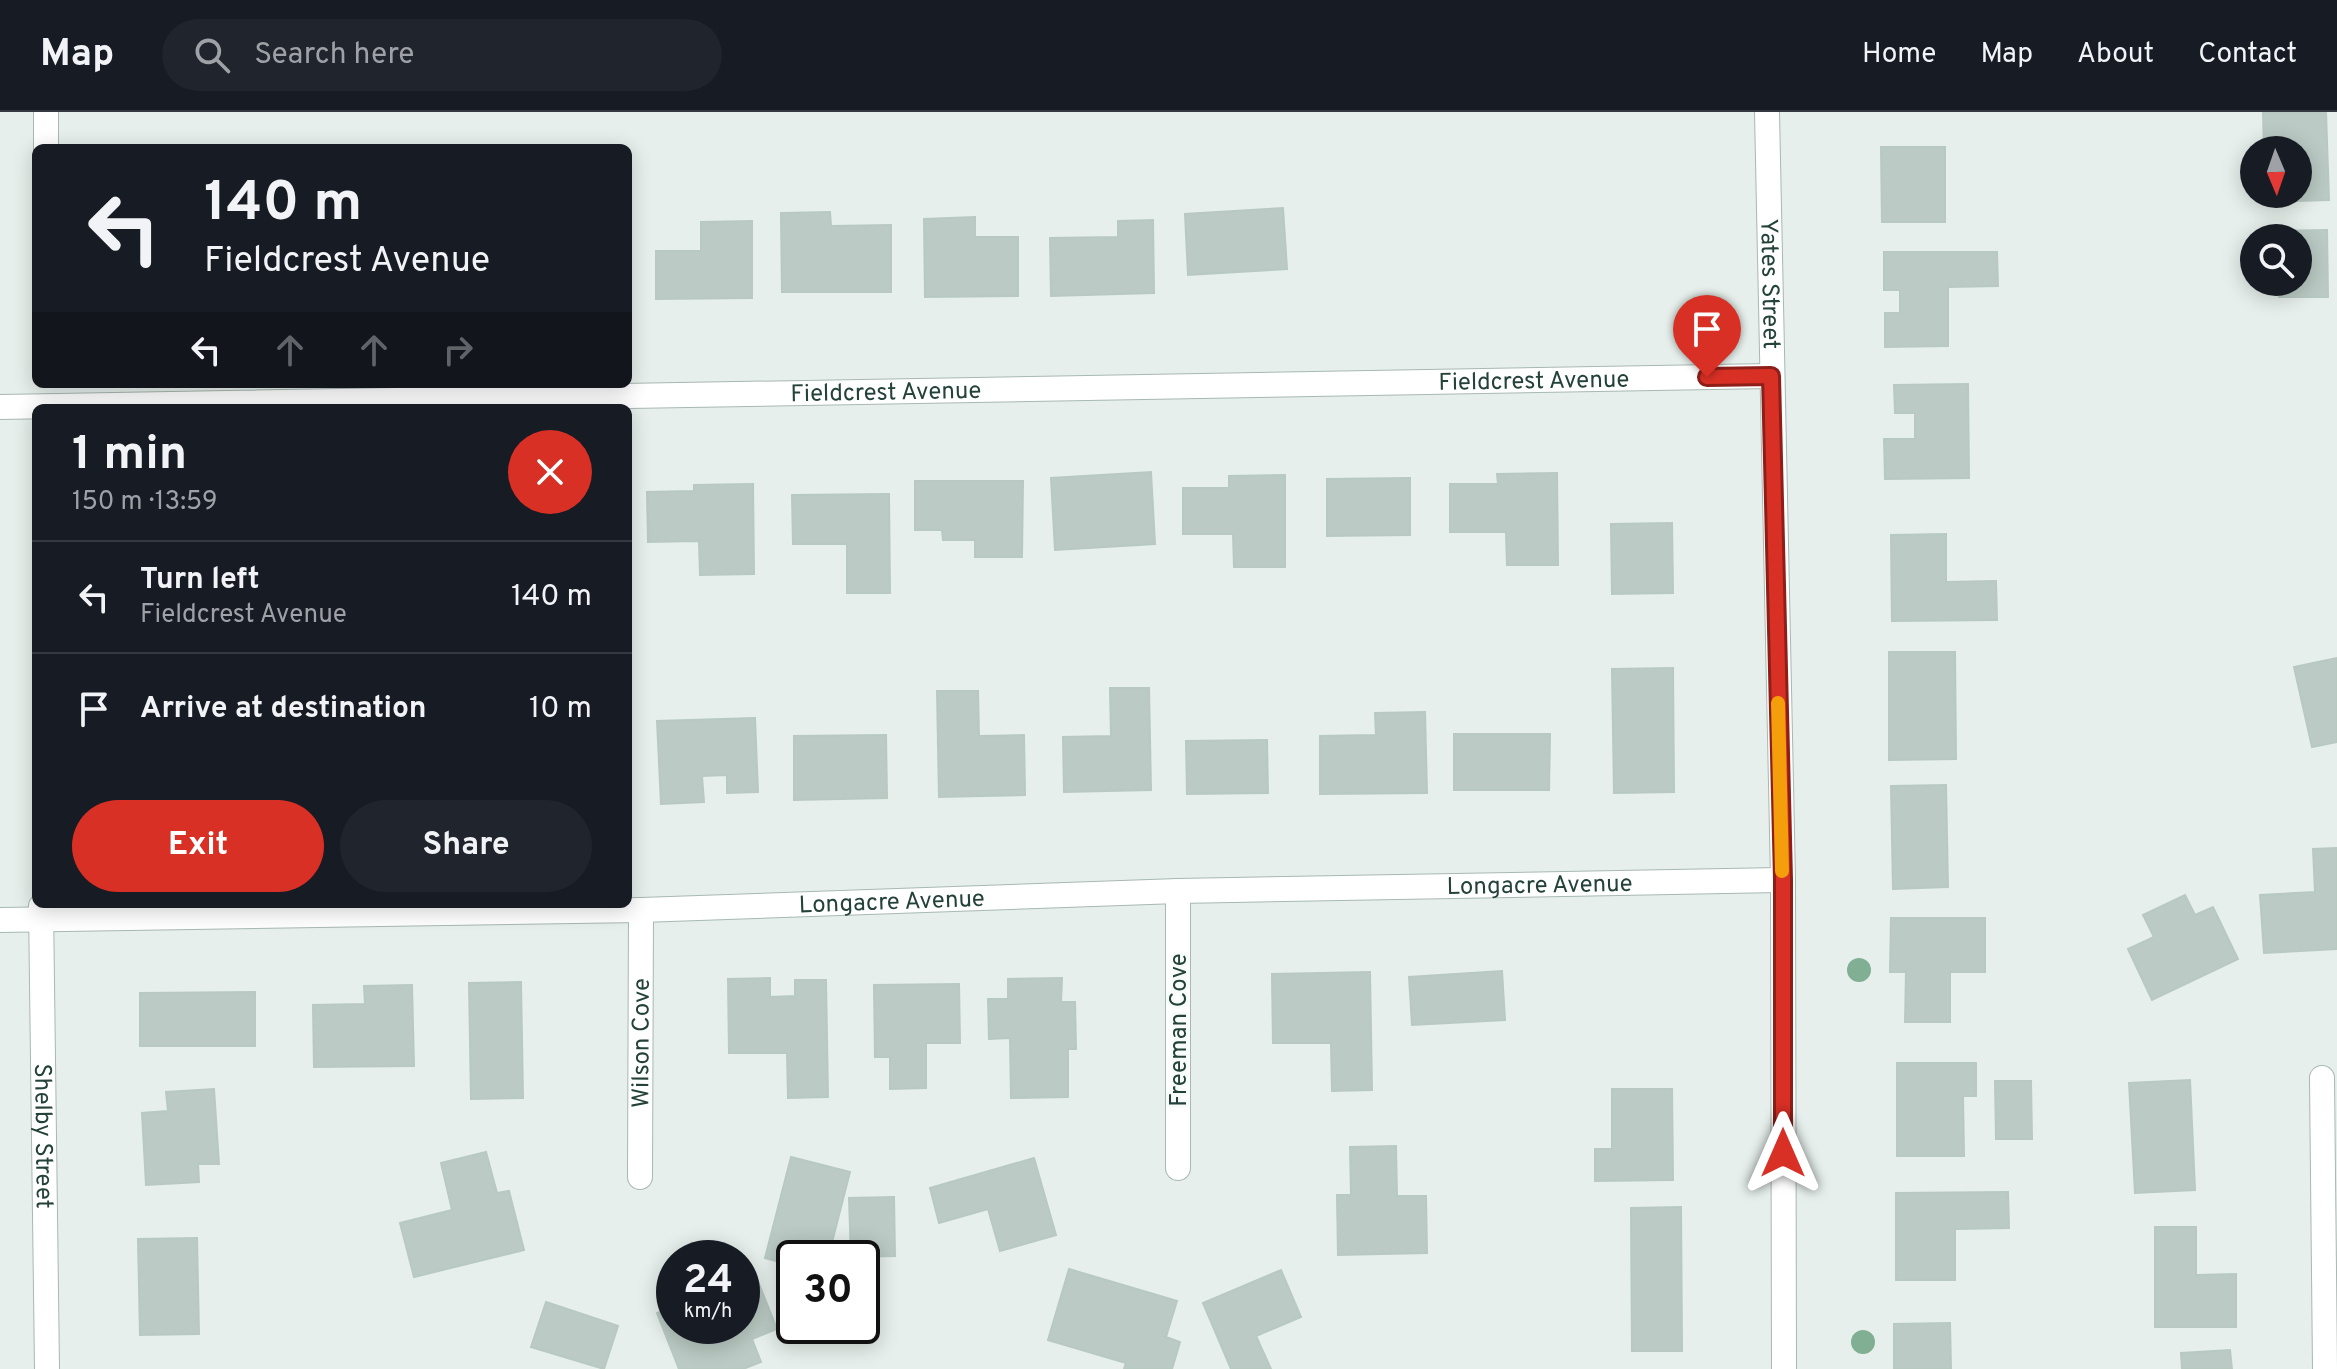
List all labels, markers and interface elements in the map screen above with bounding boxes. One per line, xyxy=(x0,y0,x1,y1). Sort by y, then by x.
search box xyxy=(162,19,722,91)
text: Map xyxy=(40,31,114,80)
icon: search xyxy=(190,33,234,77)
text: Search here xyxy=(254,37,414,74)
text: Home xyxy=(1862,37,1936,73)
text: Map xyxy=(1980,37,2033,73)
text: About xyxy=(2077,37,2154,73)
text: Contact xyxy=(2198,37,2297,73)
north arrow xyxy=(2240,136,2312,208)
map controls xyxy=(2240,136,2312,296)
text: 140 m xyxy=(204,170,362,240)
icon: left xyxy=(72,176,176,280)
street label: Yates Street xyxy=(1752,218,1785,350)
button: search xyxy=(2240,224,2312,296)
text: Fieldcrest Avenue xyxy=(204,239,490,285)
pin xyxy=(1673,295,1741,377)
icon: arrive xyxy=(1685,307,1729,351)
icon: left xyxy=(184,328,228,372)
icon: ahead xyxy=(268,328,312,372)
icon: ahead xyxy=(352,328,396,372)
icon: right xyxy=(436,328,480,372)
street label: Fieldcrest Avenue xyxy=(1438,365,1630,399)
street label: Fieldcrest Avenue xyxy=(790,377,982,410)
text: 1 min xyxy=(72,426,187,486)
button: close xyxy=(508,430,592,514)
text: 150 m · 13:59 xyxy=(72,486,217,519)
text: Turn left xyxy=(140,562,260,599)
icon: left xyxy=(72,575,116,619)
text: 140 m xyxy=(511,579,592,616)
text: Fieldcrest Avenue xyxy=(140,599,347,632)
icon: arrive xyxy=(72,687,116,731)
text: Arrive at destination xyxy=(140,691,426,728)
text: 10 m xyxy=(529,691,592,728)
button: Exit xyxy=(72,800,324,892)
button: Share xyxy=(340,800,592,892)
street label: Longacre Avenue xyxy=(1446,870,1633,903)
street label: Longacre Avenue xyxy=(798,885,985,921)
street label: Freeman Cove xyxy=(1165,953,1195,1107)
street label: Wilson Cove xyxy=(627,978,658,1108)
street label: Shelby Street xyxy=(26,1063,58,1209)
position arrow xyxy=(1741,1111,1825,1195)
speed limit sign: 30 xyxy=(776,1240,880,1344)
text: 24 xyxy=(683,1257,733,1307)
text: km/h xyxy=(684,1299,732,1325)

